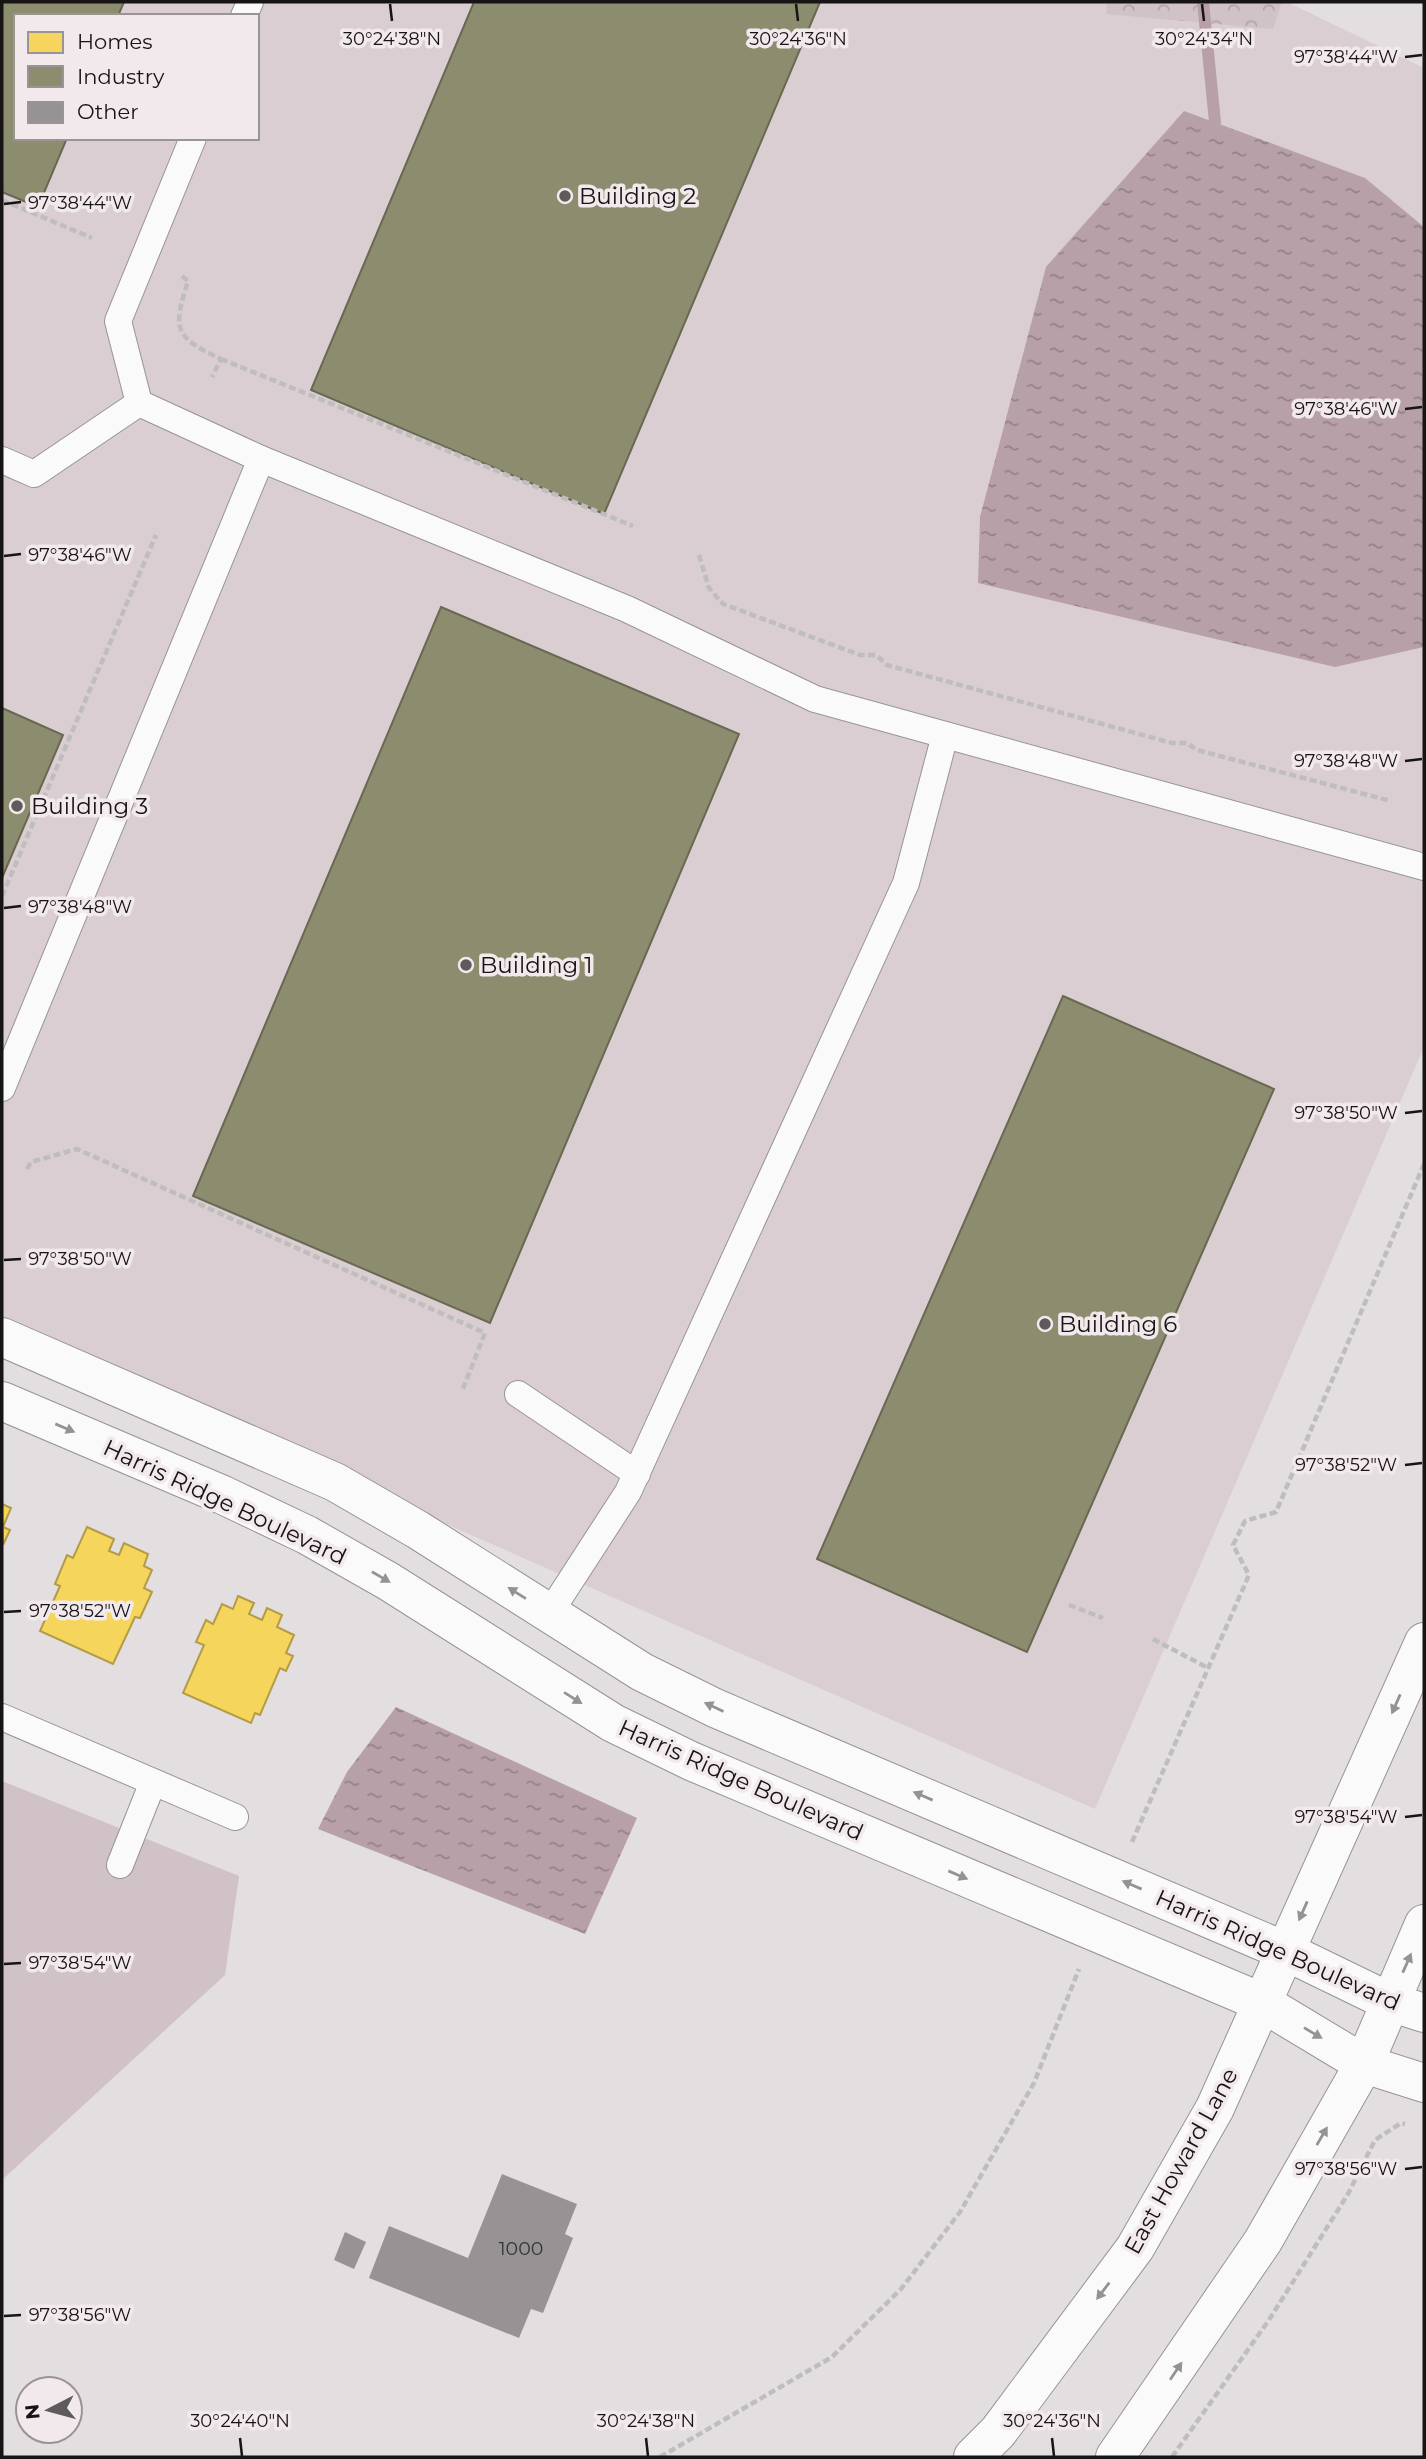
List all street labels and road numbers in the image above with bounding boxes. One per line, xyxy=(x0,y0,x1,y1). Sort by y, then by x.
street label: Harris Ridge Boulevard xyxy=(99,1433,351,1571)
street label: Harris Ridge Boulevard xyxy=(614,1713,868,1847)
street label: Harris Ridge Boulevard xyxy=(1151,1883,1405,2017)
street label: East Howard Lane xyxy=(1118,2063,1244,2259)

